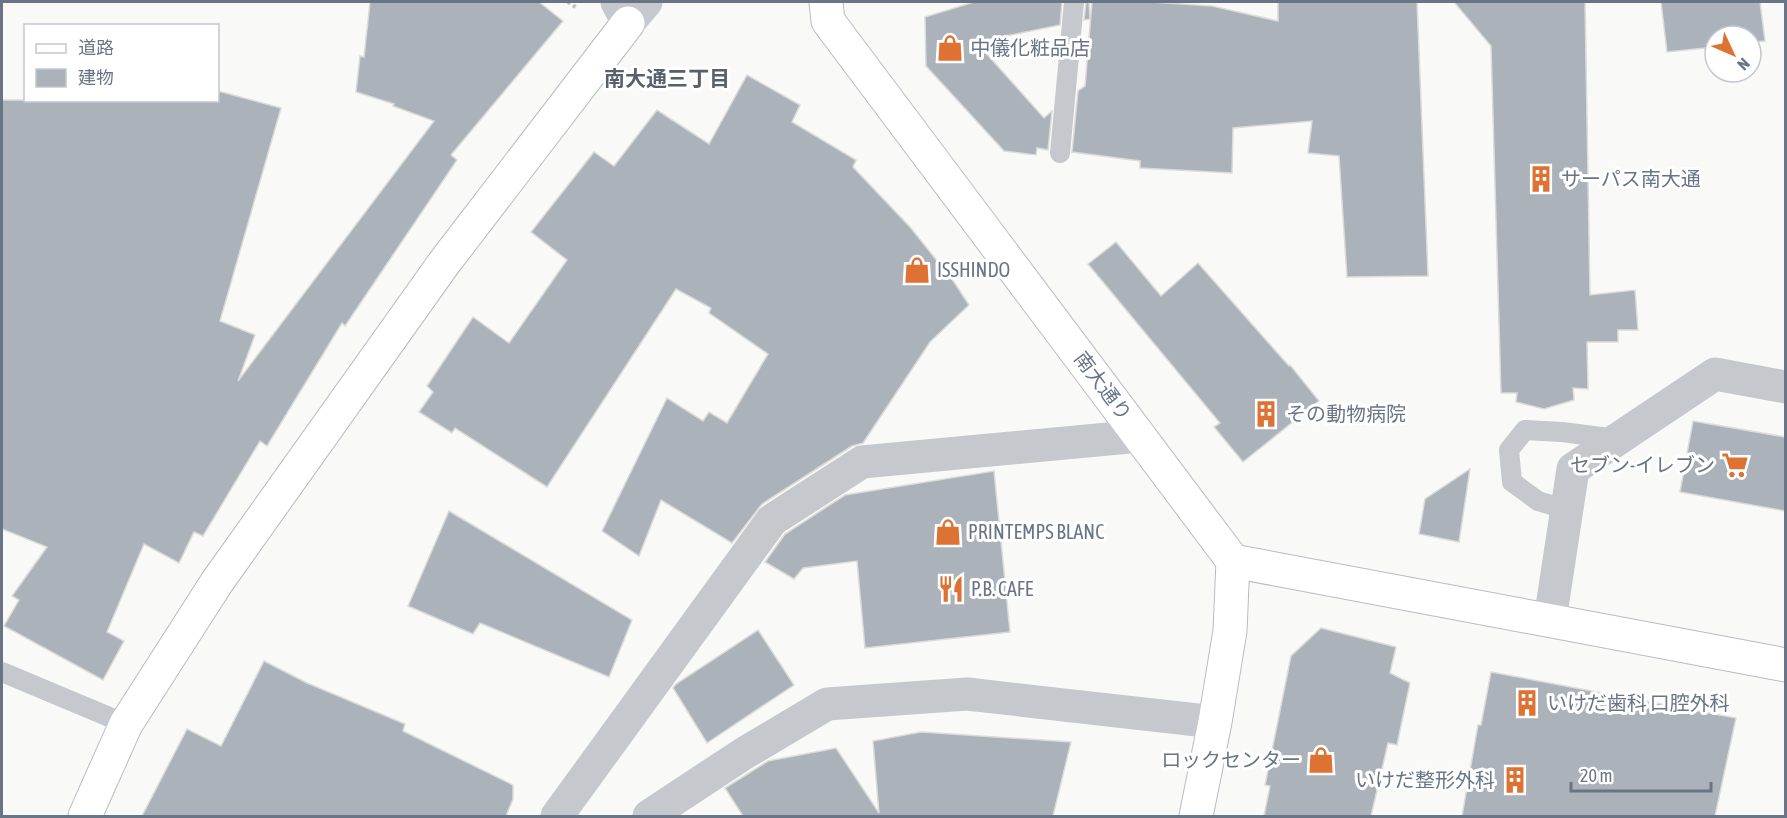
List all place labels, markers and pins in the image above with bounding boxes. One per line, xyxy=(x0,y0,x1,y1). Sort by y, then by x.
shop icon: 中儀化粧品店 xyxy=(935,33,965,63)
place label: 中儀化粧品店 xyxy=(970,36,1090,59)
building icon: サーパス南大通 xyxy=(1526,164,1556,194)
place label: サーパス南大通 xyxy=(1561,167,1701,190)
shop icon: ISSHINDO xyxy=(902,255,932,285)
place label: ISSHINDO xyxy=(937,258,1010,281)
building icon: その動物病院 xyxy=(1251,399,1281,429)
place label: その動物病院 xyxy=(1286,402,1406,425)
supermarket icon: セブン-イレブン xyxy=(1720,450,1750,480)
place label: セブン-イレブン xyxy=(1570,453,1715,476)
shop icon: PRINTEMPS BLANC xyxy=(933,517,963,547)
place label: PRINTEMPS BLANC xyxy=(968,520,1104,543)
restaurant icon: P.B. CAFE xyxy=(936,574,966,604)
place label: P.B. CAFE xyxy=(971,577,1034,600)
building icon: いけだ歯科 口腔外科 xyxy=(1512,688,1542,718)
place label: いけだ歯科 口腔外科 xyxy=(1547,691,1730,714)
shop icon: ロックセンター xyxy=(1306,745,1336,775)
place label: ロックセンター xyxy=(1161,748,1301,771)
building icon: いけだ整形外科 xyxy=(1500,765,1530,795)
place label: いけだ整形外科 xyxy=(1355,768,1495,791)

